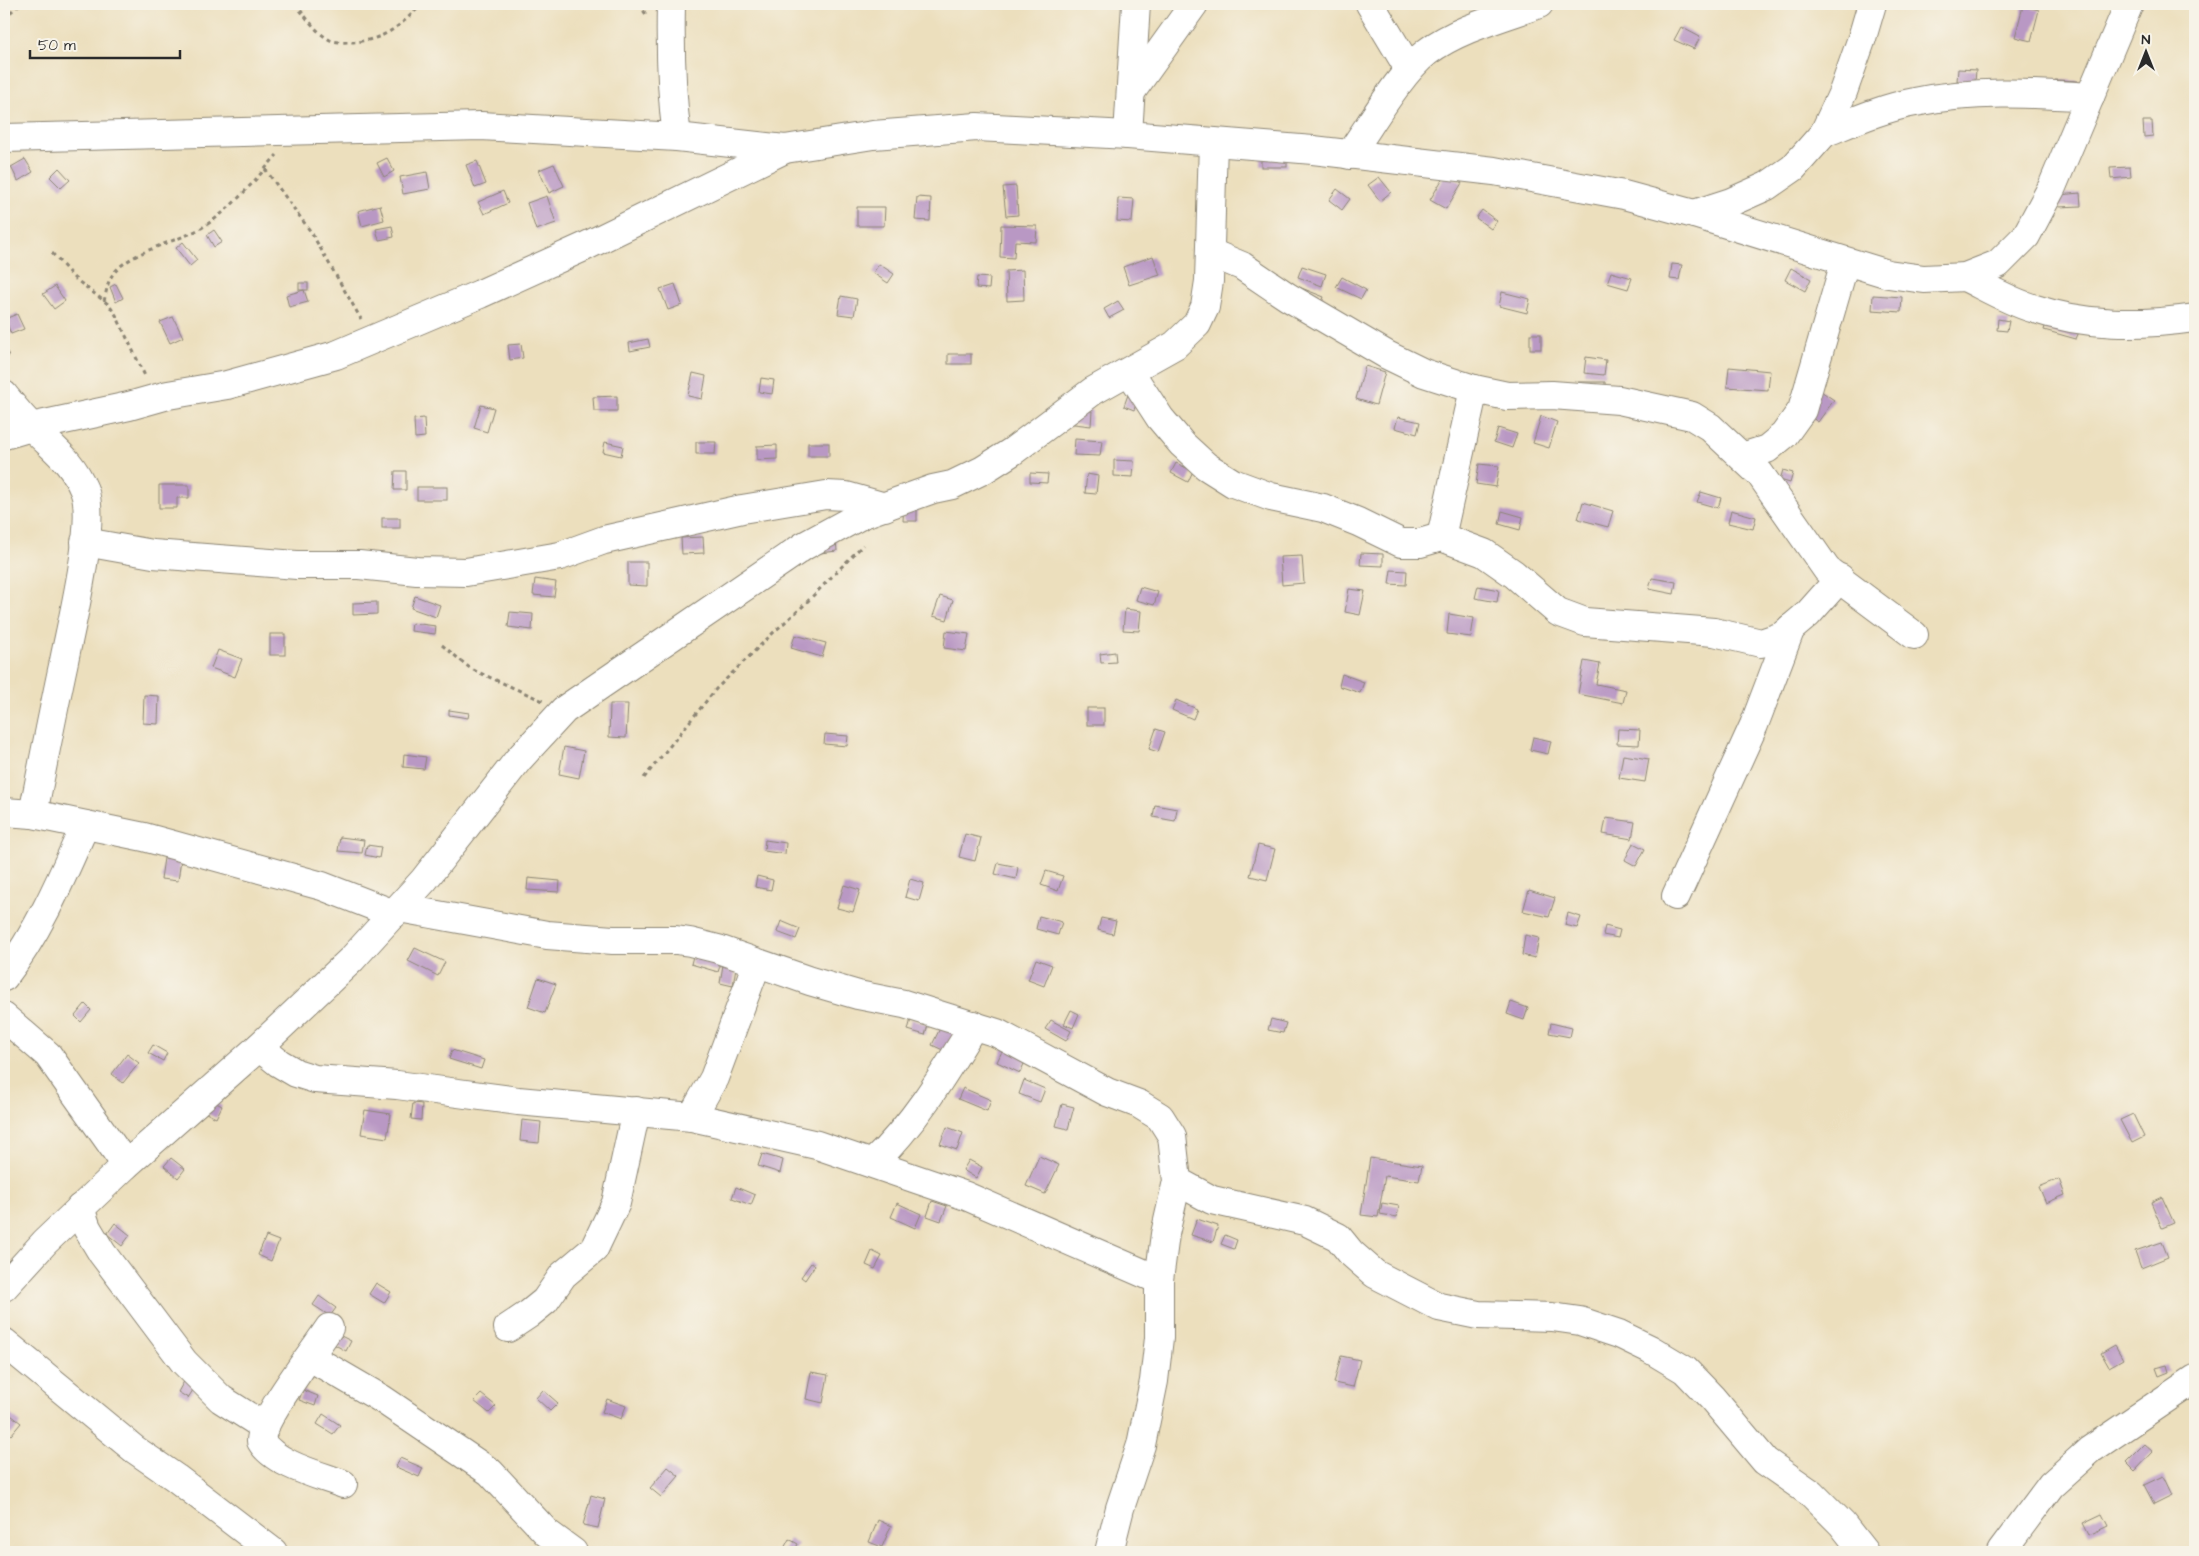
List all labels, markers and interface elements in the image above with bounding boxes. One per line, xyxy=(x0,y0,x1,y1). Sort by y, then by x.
scale bar xyxy=(30,28,180,60)
north arrow xyxy=(2122,28,2172,78)
text: N xyxy=(2142,30,2151,50)
text: 50 m xyxy=(38,35,76,56)

